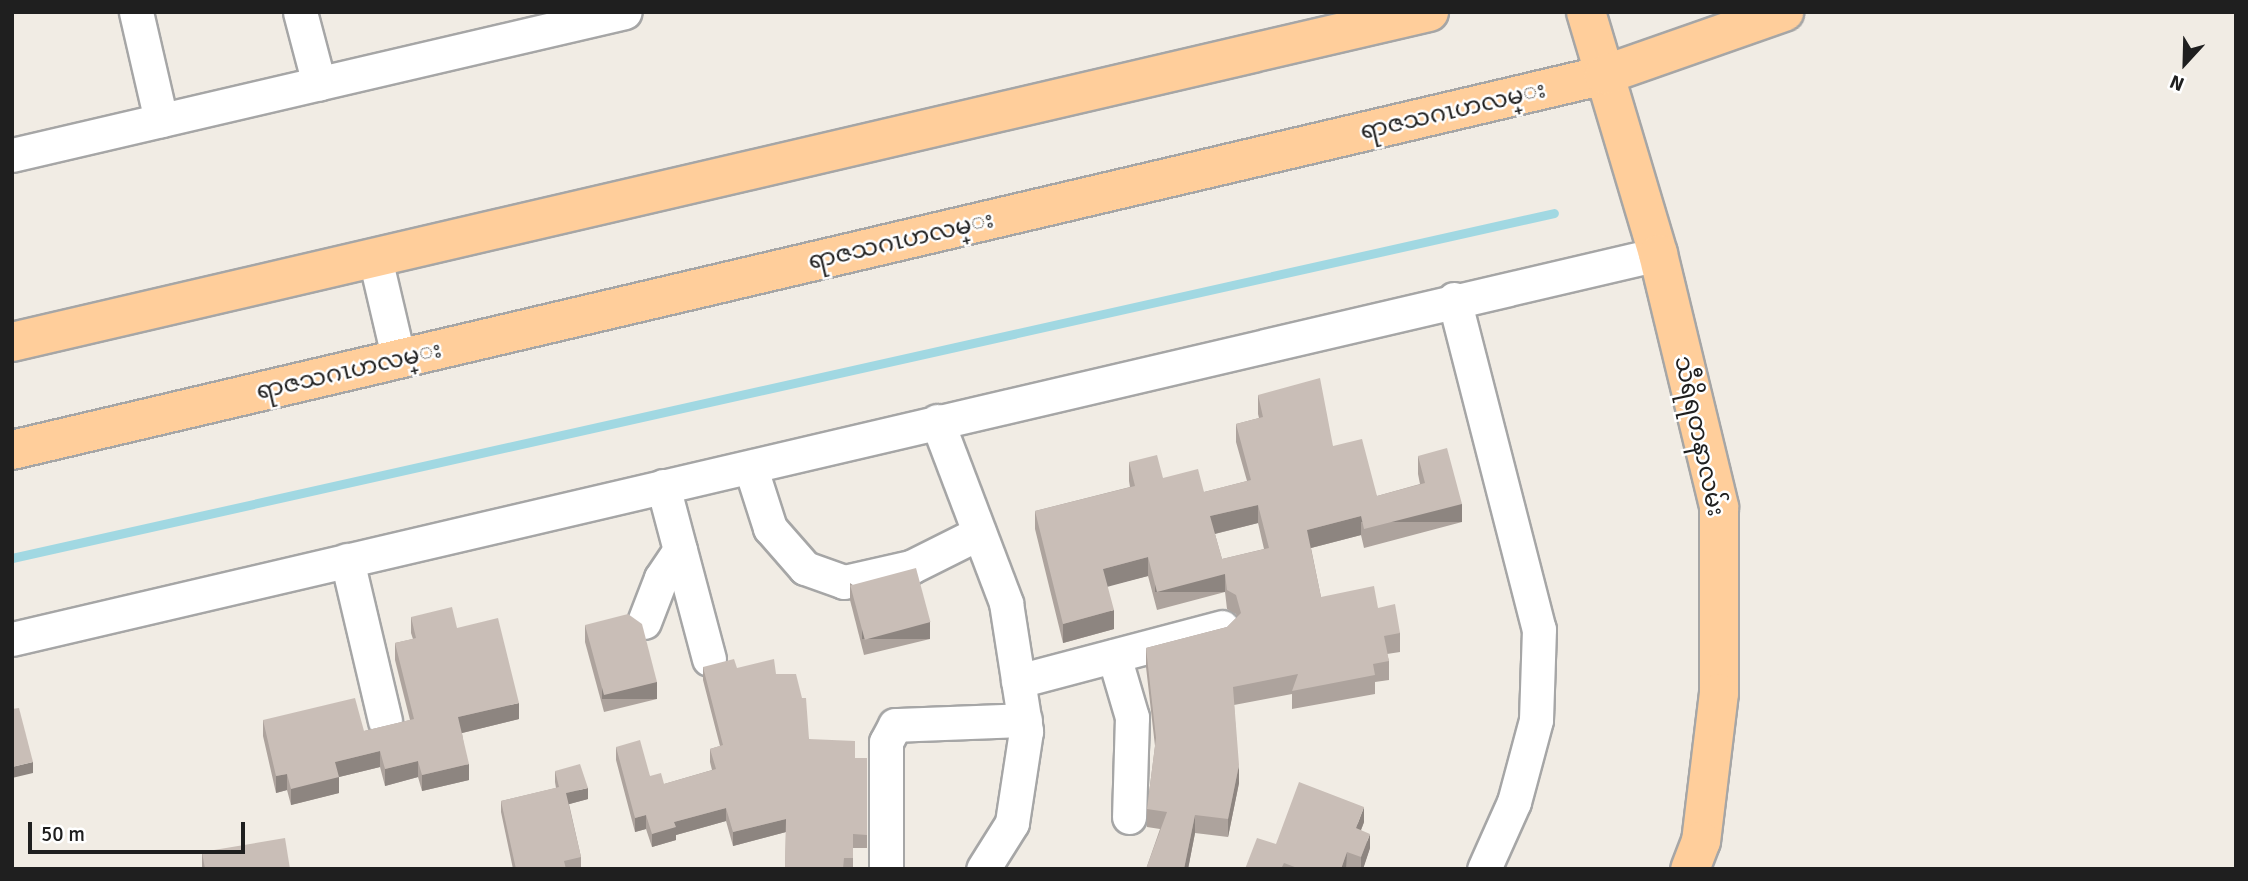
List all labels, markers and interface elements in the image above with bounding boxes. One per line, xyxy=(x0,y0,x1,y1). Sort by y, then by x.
north arrow xyxy=(2150,28,2220,98)
text: N xyxy=(2167,69,2188,96)
street label: ရာဇသဂၤဟလမ္း xyxy=(1358,76,1548,146)
street label: ရာဇသဂၤဟလမ္း xyxy=(806,206,996,276)
street label: ရာဇသဂၤဟလမ္း xyxy=(254,336,444,406)
street label: သီရိရတနာလမ်း xyxy=(1668,353,1730,519)
scale bar xyxy=(32,808,248,852)
text: 50 m xyxy=(41,821,85,847)

